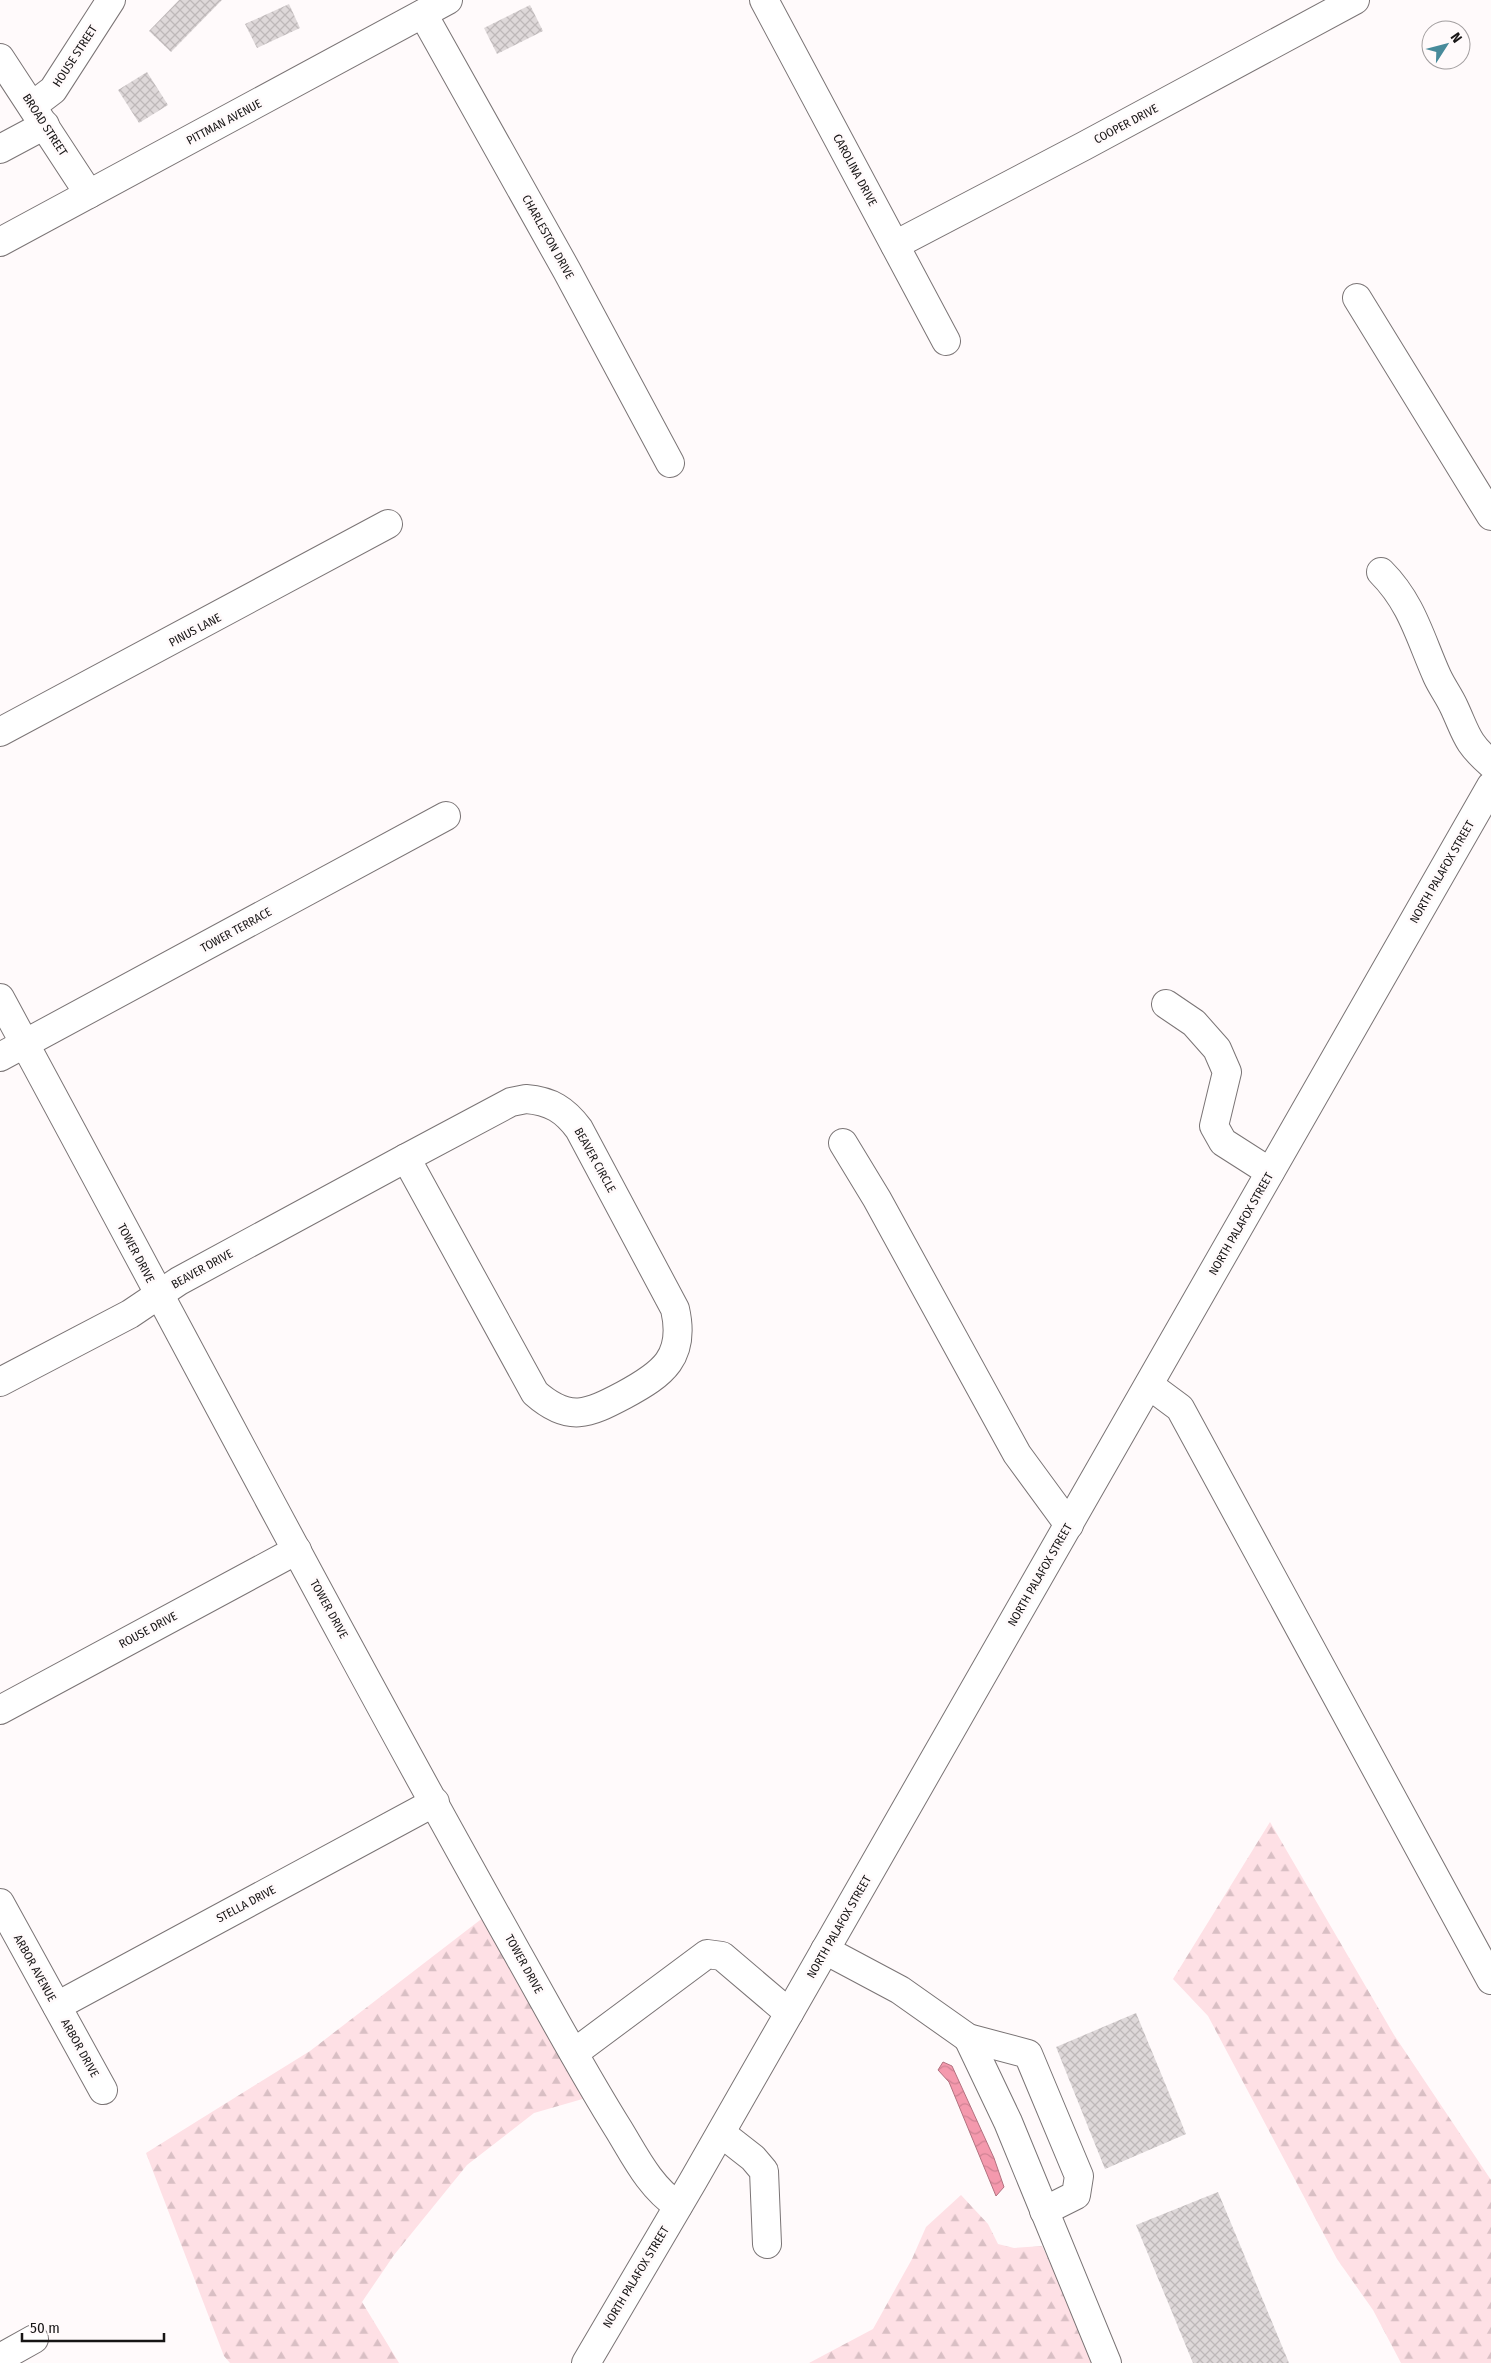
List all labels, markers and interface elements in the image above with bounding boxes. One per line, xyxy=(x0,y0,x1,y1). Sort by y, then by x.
north arrow xyxy=(1421,20,1471,70)
street label: HOUSE STREET xyxy=(50,22,100,89)
text: N xyxy=(1447,29,1465,46)
street label: BROAD STREET xyxy=(20,91,70,159)
street label: PITTMAN AVENUE xyxy=(184,96,264,148)
street label: COOPER DRIVE xyxy=(1092,101,1161,147)
street label: CAROLINA DRIVE xyxy=(830,132,880,209)
street label: CHARLESTON DRIVE xyxy=(519,193,577,282)
street label: PINUS LANE xyxy=(167,610,224,650)
street label: NORTH PALAFOX STREET xyxy=(1407,818,1477,926)
street label: TOWER TERRACE xyxy=(198,905,274,955)
street label: BEAVER CIRCLE xyxy=(571,1125,619,1195)
street label: NORTH PALAFOX STREET xyxy=(1206,1170,1276,1278)
street label: TOWER DRIVE xyxy=(115,1221,158,1285)
street label: BEAVER DRIVE xyxy=(169,1246,235,1292)
street label: NORTH PALAFOX STREET xyxy=(1005,1521,1075,1629)
street label: TOWER DRIVE xyxy=(307,1577,351,1641)
street label: ROUSE DRIVE xyxy=(117,1609,180,1651)
street label: NORTH PALAFOX STREET xyxy=(804,1873,874,1981)
street label: STELLA DRIVE xyxy=(214,1882,278,1925)
street label: ARBOR AVENUE xyxy=(11,1932,59,2004)
street label: TOWER DRIVE xyxy=(502,1932,546,1996)
street label: ARBOR DRIVE xyxy=(58,2016,102,2080)
street label: NORTH PALAFOX STREET xyxy=(600,2223,672,2330)
scale bar xyxy=(22,2310,165,2342)
text: 50 m xyxy=(30,2319,60,2337)

